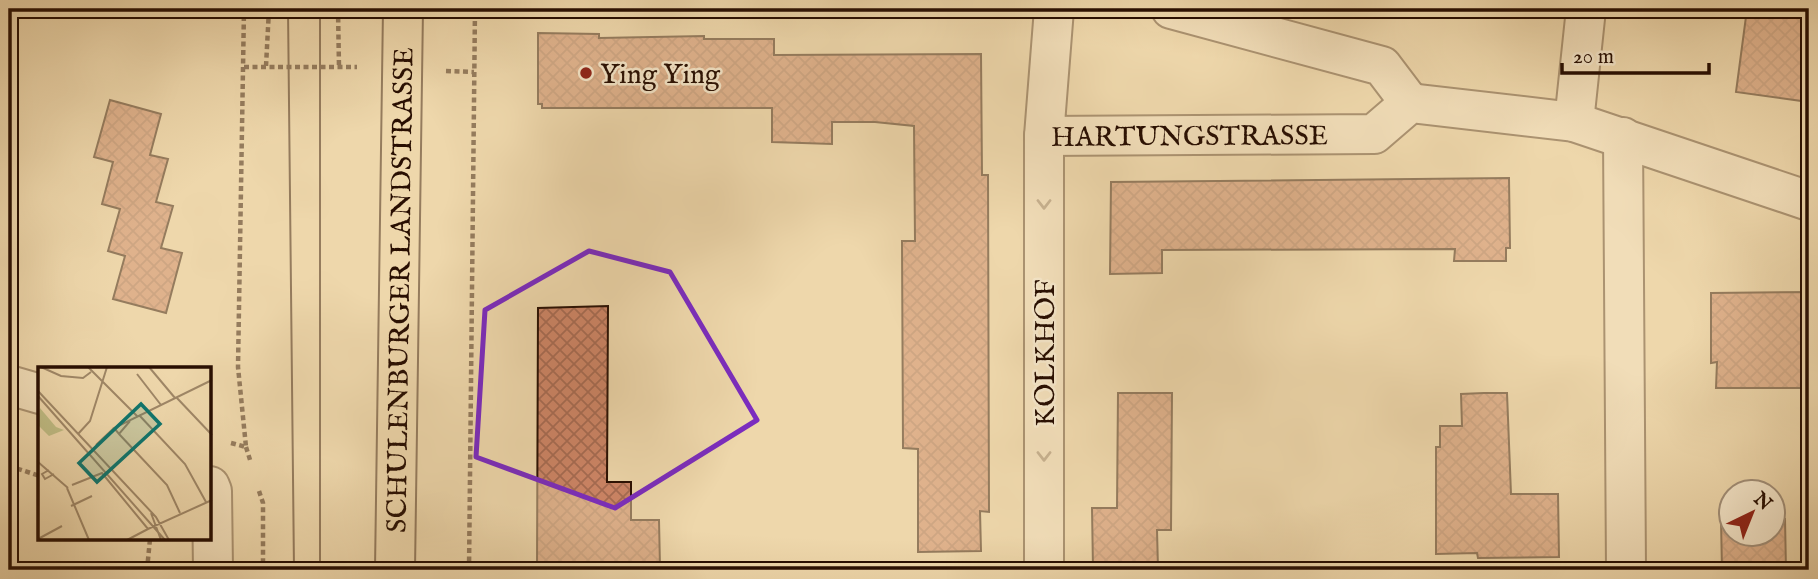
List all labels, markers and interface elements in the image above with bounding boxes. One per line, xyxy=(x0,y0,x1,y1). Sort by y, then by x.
scale bar xyxy=(1562,32,1710,76)
text: 20 m xyxy=(1573,44,1614,71)
street label: SCHULENBURGER LANDSTRASSE xyxy=(381,47,422,533)
place label: Ying Ying xyxy=(600,58,721,93)
marker: Ying Ying xyxy=(578,65,594,81)
street label: HARTUNGSTRASSE xyxy=(1051,119,1328,156)
one-way arrow xyxy=(1036,199,1052,210)
street label: KOLKHOF xyxy=(1029,279,1064,426)
inset map xyxy=(38,367,212,540)
one-way arrow xyxy=(1036,451,1052,462)
north arrow xyxy=(1716,477,1786,548)
text: N xyxy=(1747,487,1777,517)

